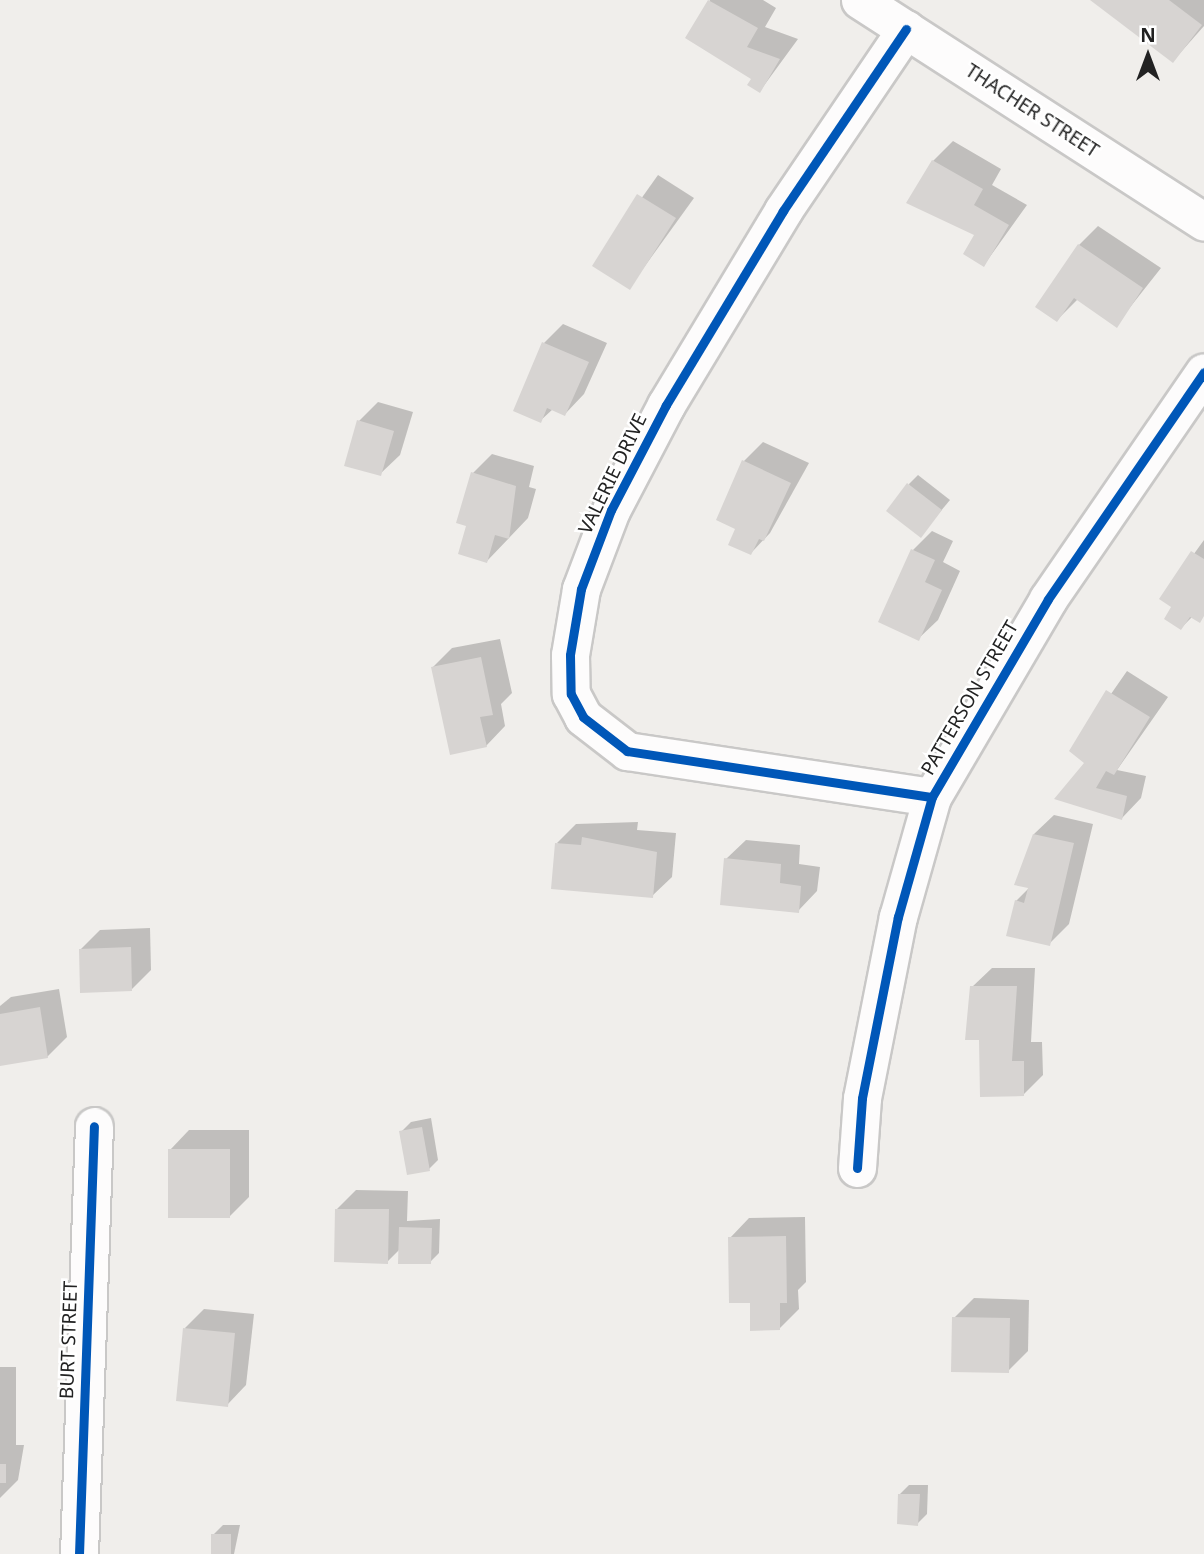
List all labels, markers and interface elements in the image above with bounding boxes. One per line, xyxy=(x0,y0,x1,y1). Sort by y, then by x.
north arrow xyxy=(1113,21,1183,91)
text: N xyxy=(1140,22,1156,48)
street label: THACHER STREET xyxy=(961,59,1103,163)
street label: VALERIE DRIVE xyxy=(574,410,652,538)
street label: PATTERSON STREET xyxy=(917,617,1023,779)
street label: BURT STREET xyxy=(56,1281,82,1399)

